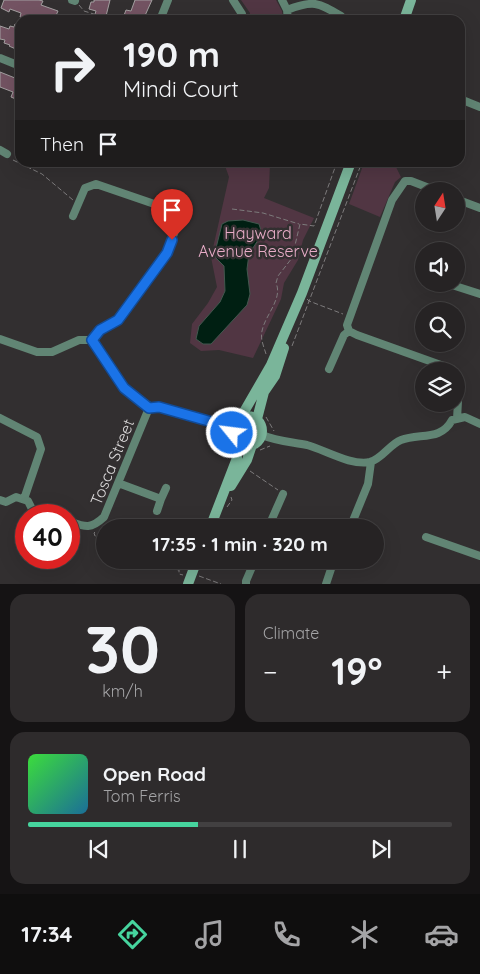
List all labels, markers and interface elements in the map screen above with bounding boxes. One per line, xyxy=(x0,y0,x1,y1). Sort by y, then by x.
text: 190 m xyxy=(123,32,220,76)
icon: right xyxy=(40,35,105,100)
text: Mindi Court xyxy=(123,75,239,103)
icon: arrive xyxy=(94,130,122,158)
text: Then xyxy=(40,132,84,156)
north arrow xyxy=(415,182,465,232)
map controls xyxy=(415,182,465,412)
pin xyxy=(151,189,193,240)
icon: arrive xyxy=(158,196,186,224)
park label: Hayward Avenue Reserve xyxy=(198,223,318,261)
button: sound xyxy=(415,242,465,292)
button: search xyxy=(415,302,465,352)
button: layers xyxy=(415,362,465,412)
position arrow xyxy=(205,406,257,458)
street label: Tosca Street xyxy=(86,416,138,508)
speed limit sign: 40 xyxy=(15,504,80,569)
text: 17:35 · 1 min · 320 m xyxy=(152,532,328,556)
text: 30 xyxy=(85,608,160,689)
text: Climate xyxy=(263,623,319,643)
text: 19° xyxy=(331,647,383,695)
text: − xyxy=(263,654,278,689)
text: + xyxy=(436,654,452,689)
text: km/h xyxy=(102,681,143,701)
text: Open Road xyxy=(103,762,206,786)
text: Tom Ferris xyxy=(103,786,180,806)
icon: previous xyxy=(85,835,113,863)
icon: pause xyxy=(226,835,254,863)
icon: next xyxy=(367,835,395,863)
icon: directions xyxy=(115,917,150,952)
icon: music xyxy=(192,917,227,952)
icon: phone xyxy=(269,917,304,952)
icon: climate xyxy=(347,917,382,952)
icon: car xyxy=(424,917,459,952)
text: 17:34 xyxy=(21,920,73,948)

